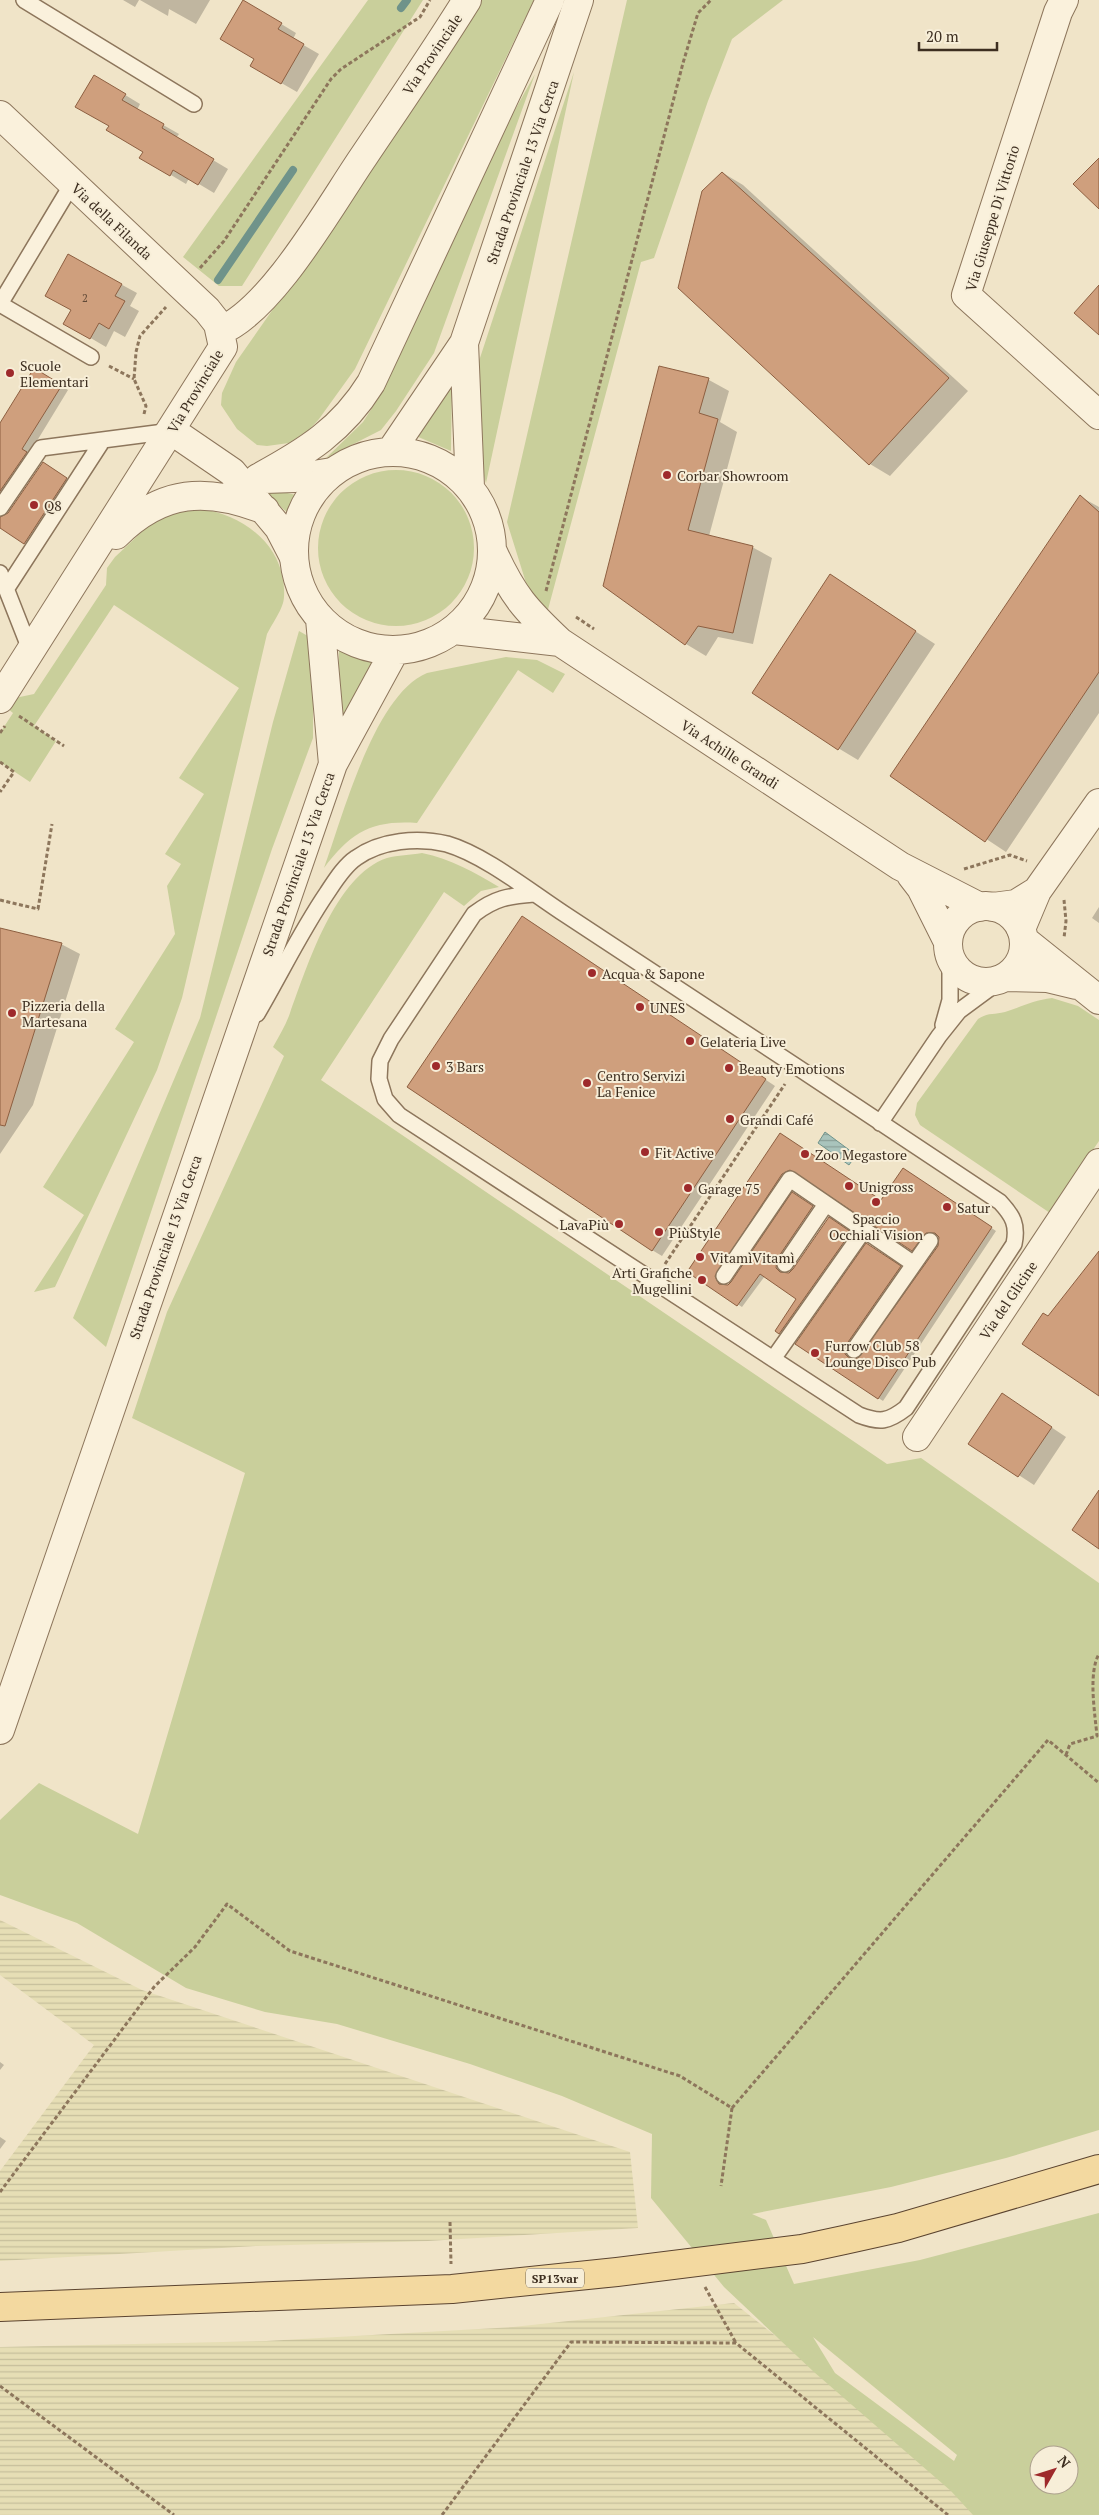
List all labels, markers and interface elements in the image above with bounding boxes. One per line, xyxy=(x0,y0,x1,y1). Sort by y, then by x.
street label: Via Provinciale xyxy=(398,10,466,98)
scale bar xyxy=(919,20,996,52)
text: 20 m xyxy=(926,26,959,46)
street label: Strada Provinciale 13 Via Cerca xyxy=(482,77,562,267)
street label: Via Giuseppe Di Vittorio xyxy=(961,142,1023,293)
street label: Via della Filanda xyxy=(67,179,157,263)
house number: 2 xyxy=(82,291,88,305)
street label: Via Provinciale xyxy=(163,346,227,436)
place label: Scuole Elementari xyxy=(20,356,89,391)
marker: Scuole Elementari xyxy=(4,367,16,379)
place label: Corbar Showroom xyxy=(677,466,789,485)
marker: Corbar Showroom xyxy=(661,469,673,481)
place label: Q8 xyxy=(44,496,62,515)
marker: Q8 xyxy=(28,499,40,511)
street label: Via Achille Grandi xyxy=(677,715,783,793)
street label: Strada Provinciale 13 Via Cerca xyxy=(258,769,338,959)
place label: Acqua & Sapone xyxy=(602,964,705,983)
marker: Acqua & Sapone xyxy=(586,967,598,979)
place label: Pizzeria della Martesana xyxy=(22,996,105,1031)
place label: UNES xyxy=(650,998,685,1017)
marker: UNES xyxy=(634,1001,646,1013)
marker: Pizzeria della Martesana xyxy=(6,1007,18,1019)
place label: Gelateria Live xyxy=(700,1032,786,1051)
marker: Gelateria Live xyxy=(684,1035,696,1047)
place label: 3 Bars xyxy=(446,1057,484,1076)
place label: Beauty Emotions xyxy=(739,1059,845,1078)
marker: 3 Bars xyxy=(430,1060,442,1072)
marker: Beauty Emotions xyxy=(723,1062,735,1074)
place label: Centro Servizi La Fenice xyxy=(597,1066,685,1101)
marker: Centro Servizi La Fenice xyxy=(581,1077,593,1089)
place label: Grandi Café xyxy=(740,1110,813,1129)
marker: Grandi Café xyxy=(724,1113,736,1125)
place label: Fit Active xyxy=(655,1143,714,1162)
place label: Zoo Megastore xyxy=(815,1145,907,1164)
marker: Fit Active xyxy=(639,1146,651,1158)
marker: Zoo Megastore xyxy=(799,1148,811,1160)
street label: Strada Provinciale 13 Via Cerca xyxy=(125,1152,205,1342)
place label: Unigross xyxy=(859,1177,914,1196)
place label: Garage 75 xyxy=(698,1179,760,1198)
marker: Unigross xyxy=(843,1180,855,1192)
marker: Garage 75 xyxy=(682,1182,694,1194)
marker: Spaccio Occhiali Vision xyxy=(870,1196,882,1208)
place label: Satur xyxy=(957,1198,991,1217)
marker: Satur xyxy=(941,1201,953,1213)
place label: Spaccio Occhiali Vision xyxy=(829,1209,924,1244)
place label: LavaPiù xyxy=(559,1215,609,1234)
marker: LavaPiù xyxy=(613,1218,625,1230)
place label: PiùStyle xyxy=(669,1223,721,1242)
marker: PiùStyle xyxy=(653,1226,665,1238)
place label: VitamìVitamì xyxy=(710,1248,795,1267)
marker: VitamìVitamì xyxy=(694,1251,706,1263)
street label: Via del Glicine xyxy=(975,1257,1041,1343)
place label: Arti Grafiche Mugellini xyxy=(612,1263,692,1298)
marker: Arti Grafiche Mugellini xyxy=(696,1274,708,1286)
place label: Furrow Club 58 Lounge Disco Pub xyxy=(825,1336,937,1371)
marker: Furrow Club 58 Lounge Disco Pub xyxy=(809,1347,821,1359)
road number: SP13var xyxy=(526,2268,584,2288)
north arrow xyxy=(1029,2445,1079,2495)
text: N xyxy=(1054,2451,1075,2472)

